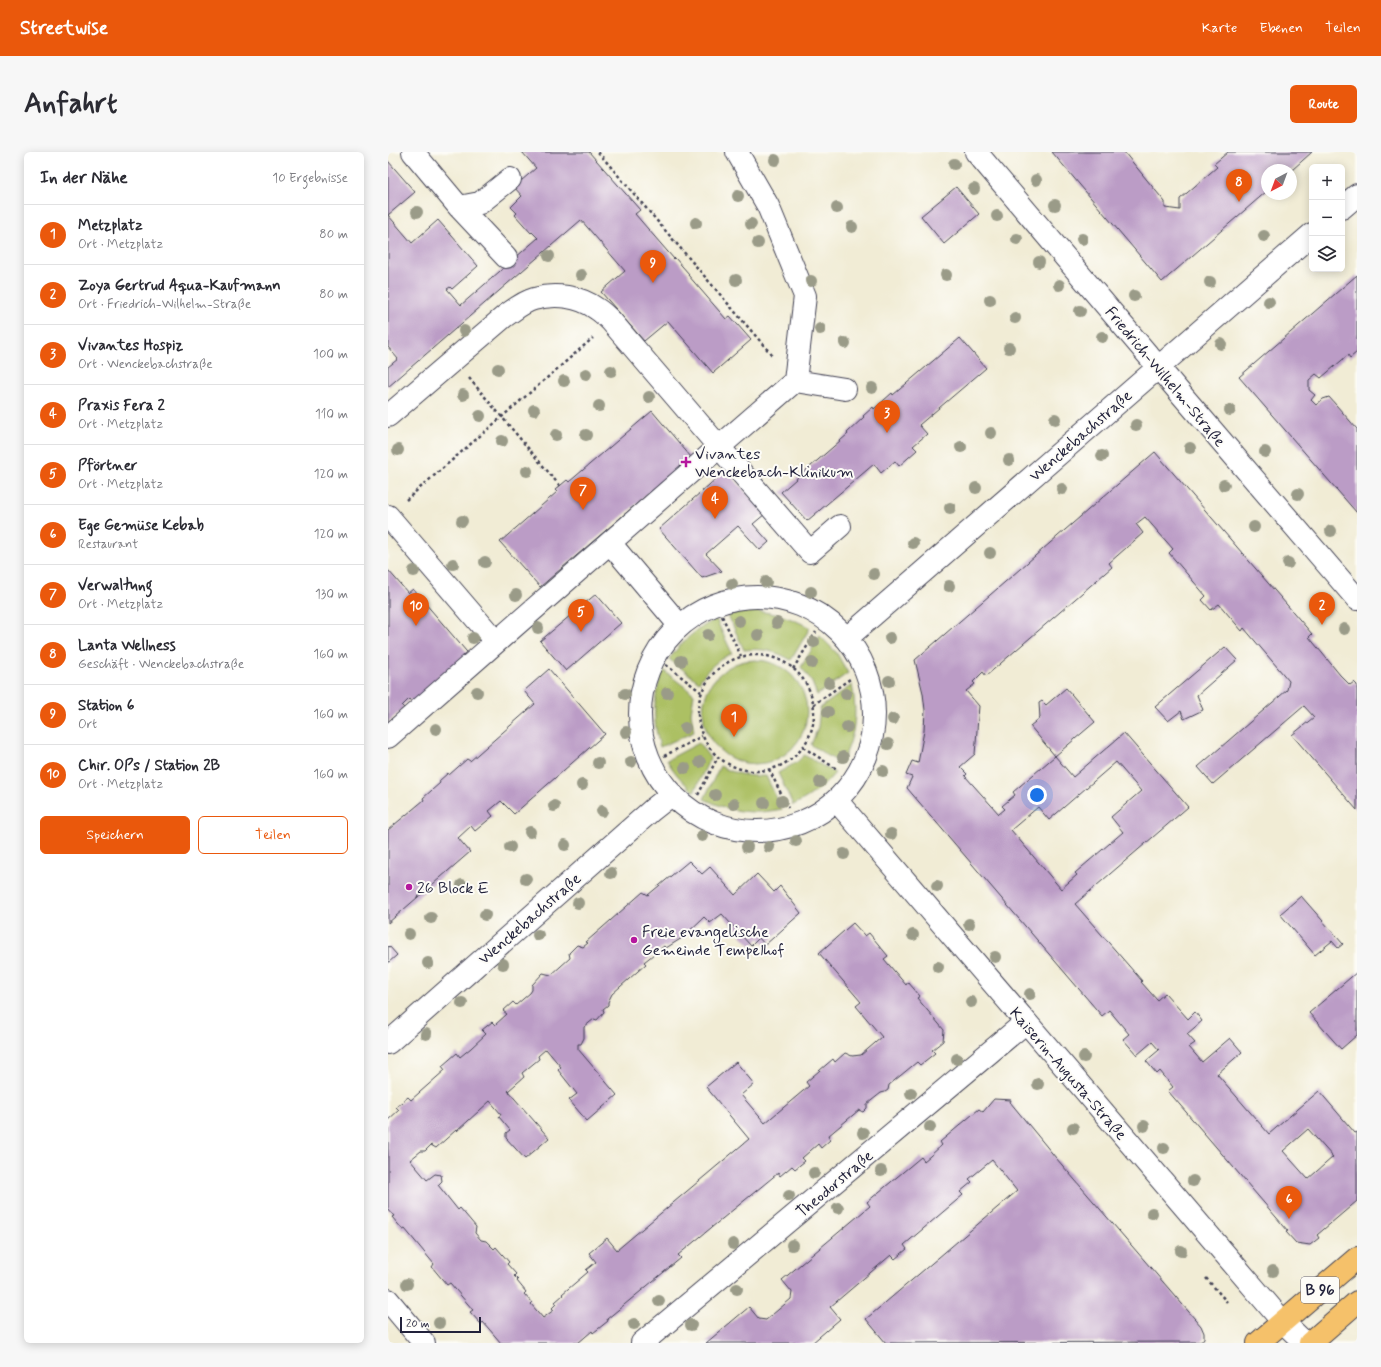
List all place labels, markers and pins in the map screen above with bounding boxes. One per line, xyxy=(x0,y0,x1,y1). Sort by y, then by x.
pin: 8 xyxy=(1226,169,1252,202)
pin: 9 xyxy=(640,250,666,283)
pin: 3 xyxy=(874,400,900,433)
place label: Vivantes Wenckebach-Klinikum xyxy=(695,444,854,483)
marker: Vivantes Wenckebach-Klinikum xyxy=(680,456,692,468)
pin: 7 xyxy=(570,477,596,510)
pin: 4 xyxy=(702,486,728,519)
pin: 2 xyxy=(1309,592,1335,625)
pin: 10 xyxy=(403,593,429,626)
pin: 5 xyxy=(568,599,594,632)
pin: 1 xyxy=(721,704,747,737)
place label: 26 Block E xyxy=(417,878,489,899)
marker: 26 Block E xyxy=(404,882,414,892)
place label: Freie evangelische Gemeinde Tempelhof xyxy=(642,922,784,961)
marker: Freie evangelische Gemeinde Tempelhof xyxy=(629,935,639,945)
pin: 6 xyxy=(1276,1186,1302,1219)

